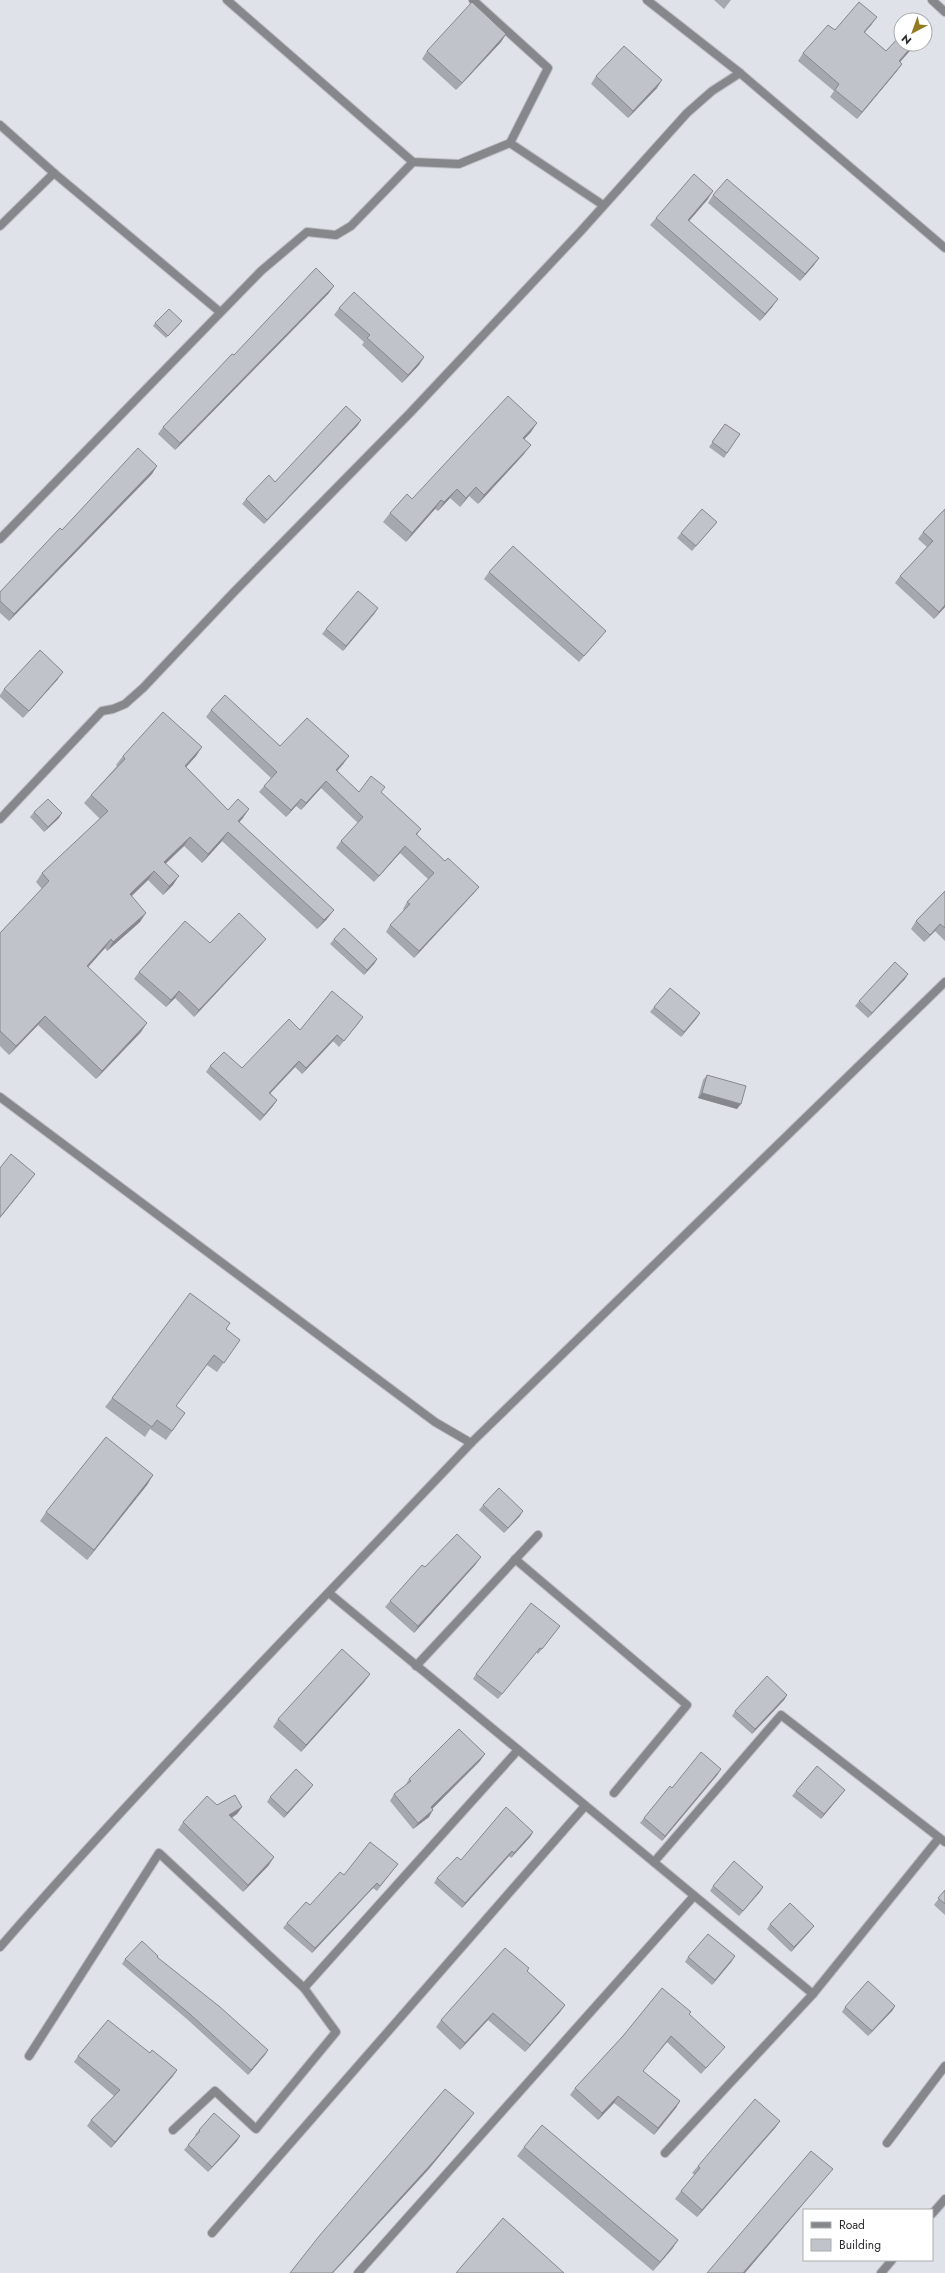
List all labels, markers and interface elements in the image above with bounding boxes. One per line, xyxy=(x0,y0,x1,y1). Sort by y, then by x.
north arrow xyxy=(893,12,933,52)
text: N xyxy=(898,31,915,48)
legend xyxy=(803,2209,933,2261)
text: Road xyxy=(839,2216,865,2234)
text: Building xyxy=(839,2236,881,2254)

